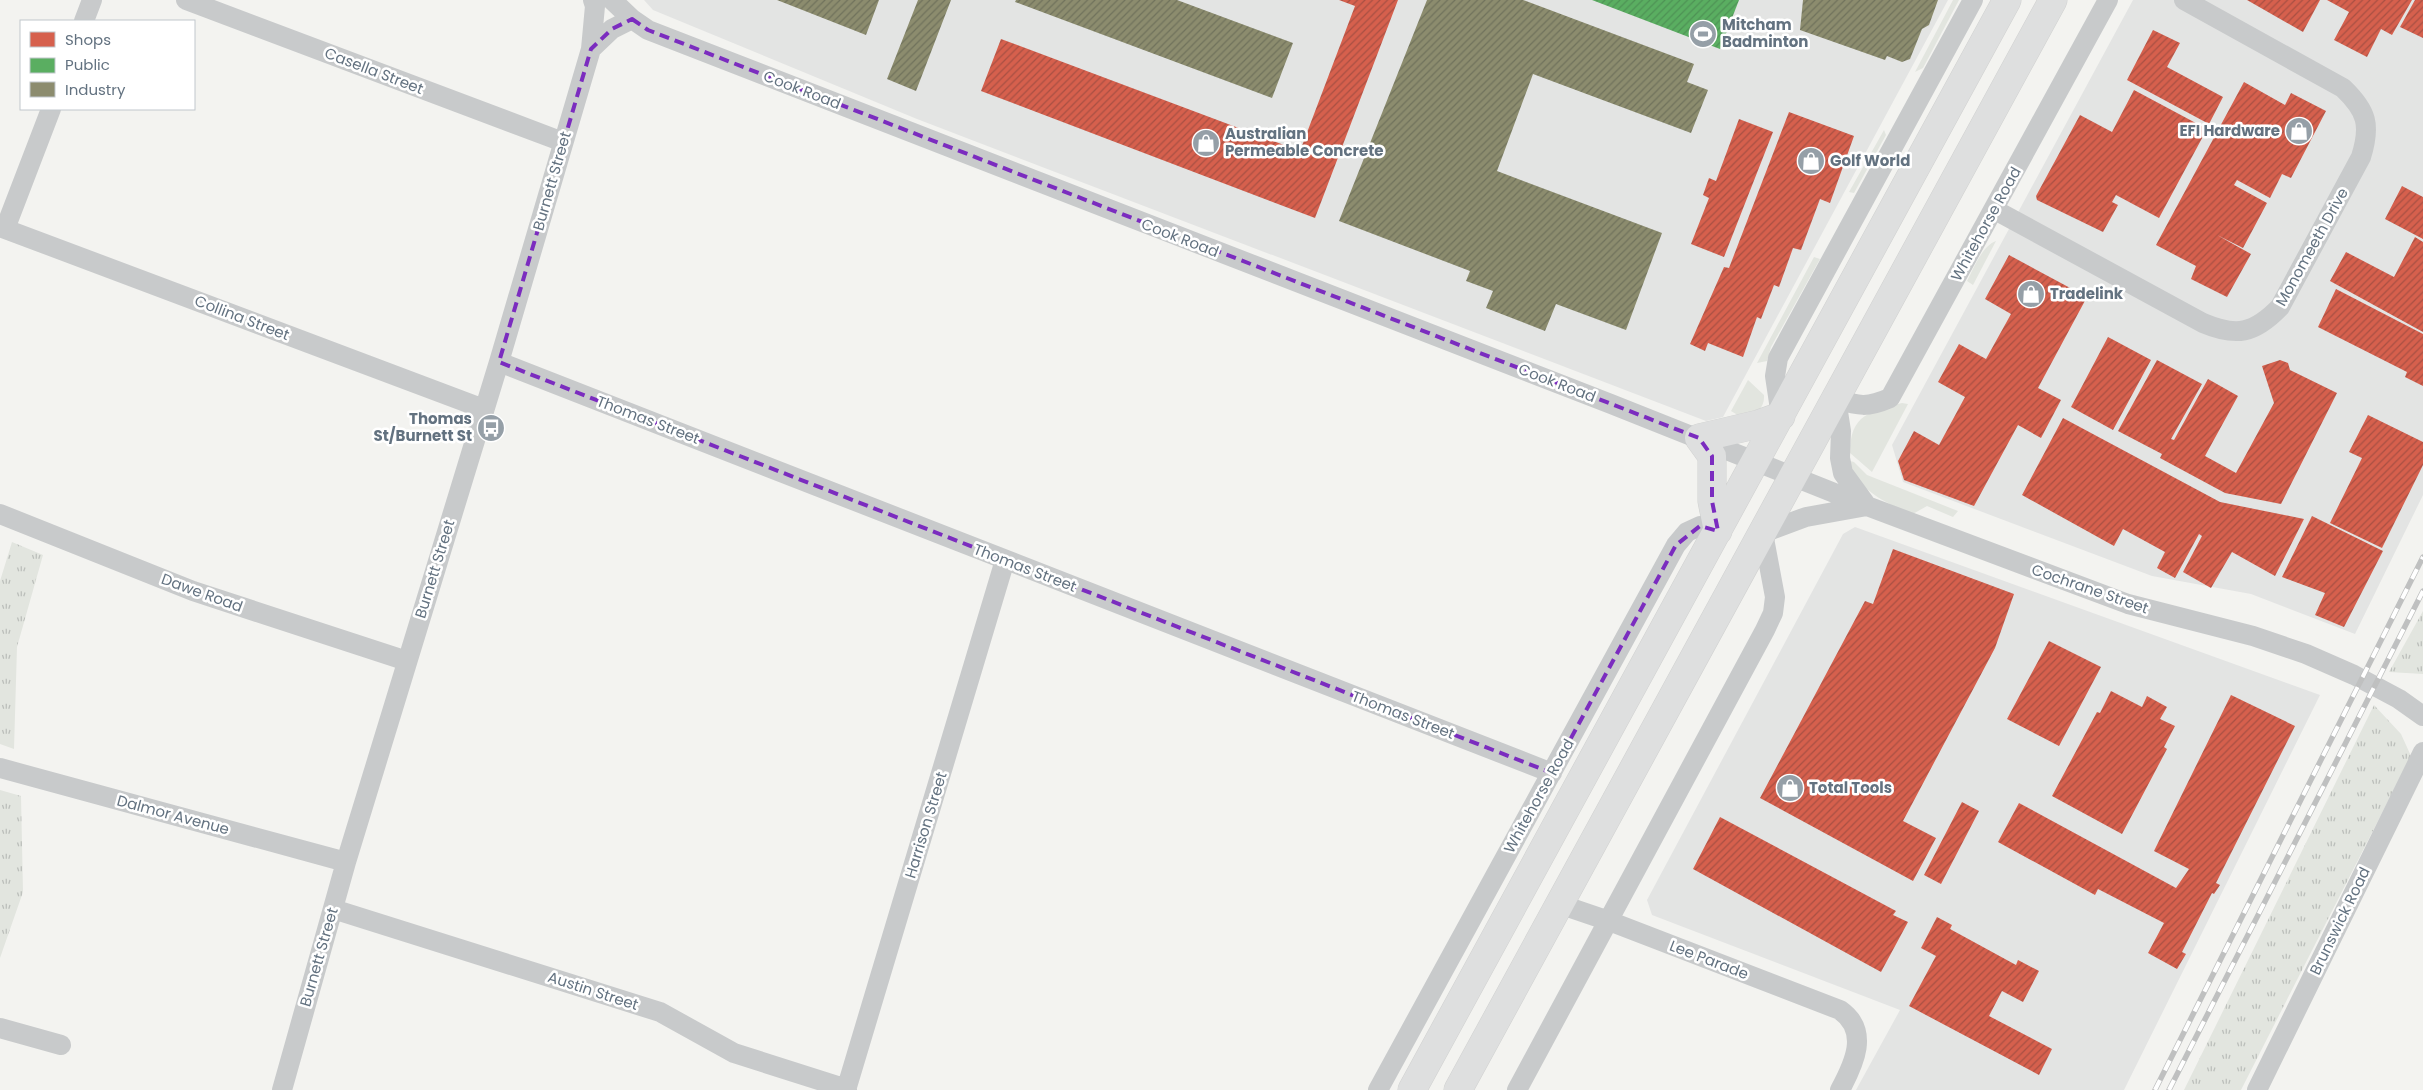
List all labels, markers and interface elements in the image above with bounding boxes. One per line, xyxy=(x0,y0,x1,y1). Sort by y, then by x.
place label: Mitcham Badminton xyxy=(1722,14,1808,52)
sports icon: Mitcham Badminton xyxy=(1688,19,1718,49)
legend xyxy=(20,20,195,110)
text: Shops xyxy=(65,29,111,50)
street label: Casella Street xyxy=(322,42,427,99)
text: Public xyxy=(65,54,110,75)
street label: Cook Road xyxy=(760,65,844,114)
text: Industry xyxy=(65,79,126,100)
shop icon: EFI Hardware xyxy=(2284,116,2314,146)
place label: EFI Hardware xyxy=(2179,120,2280,141)
place label: Australian Permeable Concrete xyxy=(1225,123,1384,161)
shop icon: Australian Permeable Concrete xyxy=(1191,128,1221,158)
street label: Burnett Street xyxy=(527,129,576,233)
shop icon: Golf World xyxy=(1796,146,1826,176)
place label: Golf World xyxy=(1830,150,1910,171)
street label: Whitehorse Road xyxy=(1945,163,2026,285)
street label: Monomeeth Drive xyxy=(2270,184,2353,310)
street label: Cook Road xyxy=(1138,213,1222,262)
shop icon: Tradelink xyxy=(2016,279,2046,309)
place label: Tradelink xyxy=(2050,283,2124,304)
street label: Collina Street xyxy=(192,290,293,345)
street label: Cook Road xyxy=(1515,358,1599,407)
street label: Thomas Street xyxy=(594,390,703,449)
place label: Thomas St/Burnett St xyxy=(373,408,472,446)
bus stop icon: Thomas St/Burnett St xyxy=(476,413,506,443)
street label: Burnett Street xyxy=(410,517,459,621)
street label: Thomas Street xyxy=(971,538,1080,597)
street label: Cochrane Street xyxy=(2029,559,2151,618)
street label: Dawe Road xyxy=(158,568,246,617)
street label: Thomas Street xyxy=(1349,685,1458,744)
street label: Whitehorse Road xyxy=(1498,735,1579,857)
street label: Harrison Street xyxy=(899,769,952,881)
shop icon: Total Tools xyxy=(1775,773,1805,803)
place label: Total Tools xyxy=(1809,777,1892,798)
street label: Dalmor Avenue xyxy=(115,789,232,840)
street label: Brunswick Road xyxy=(2304,863,2375,978)
street label: Burnett Street xyxy=(294,905,343,1009)
street label: Lee Parade xyxy=(1667,935,1752,984)
street label: Austin Street xyxy=(545,966,641,1015)

